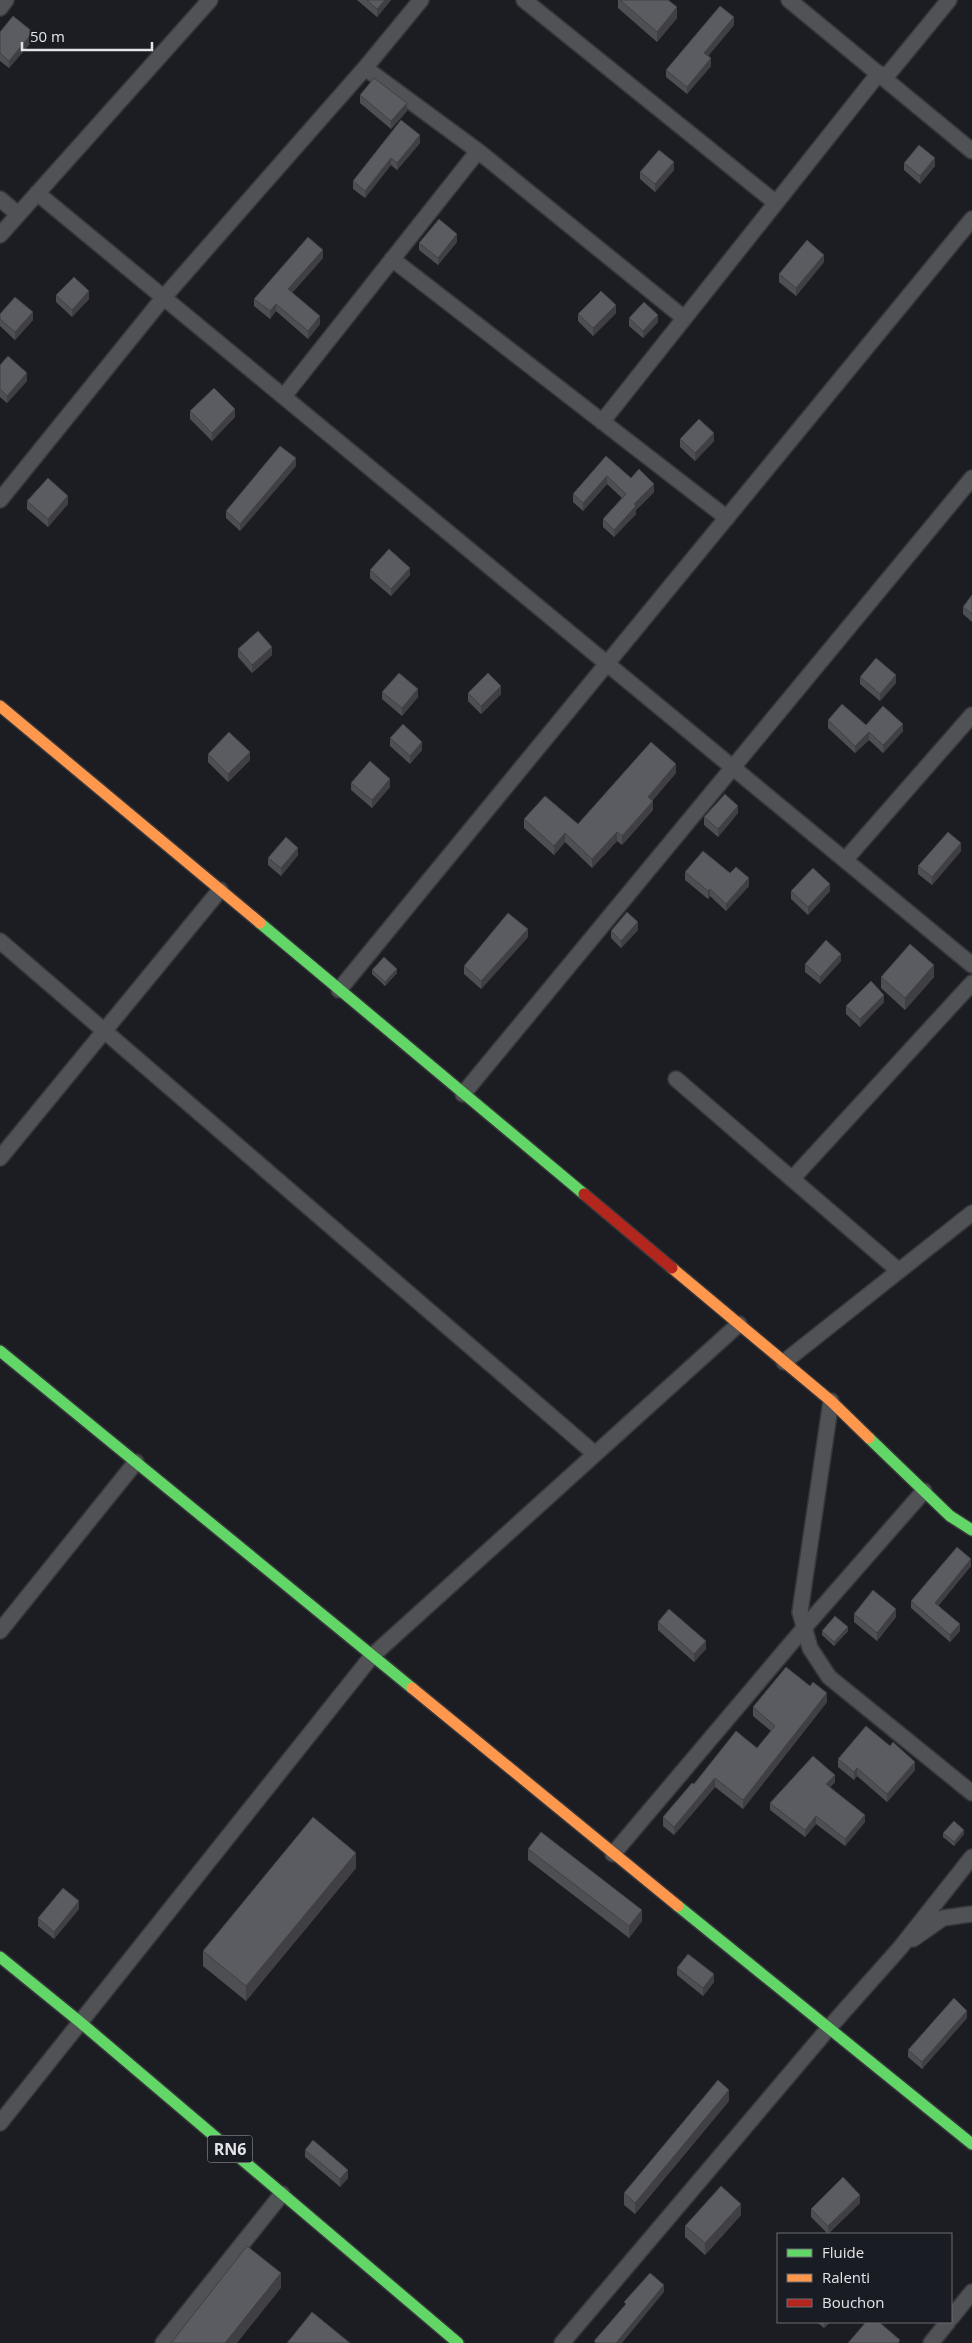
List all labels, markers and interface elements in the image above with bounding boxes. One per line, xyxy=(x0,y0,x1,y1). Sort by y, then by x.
scale bar xyxy=(22,20,152,52)
text: 50 m xyxy=(30,26,65,46)
road number: RN6 xyxy=(208,2136,252,2162)
legend xyxy=(777,2233,952,2323)
text: Fluide xyxy=(822,2242,864,2262)
text: Ralenti xyxy=(822,2267,870,2287)
text: Bouchon xyxy=(822,2292,885,2312)

